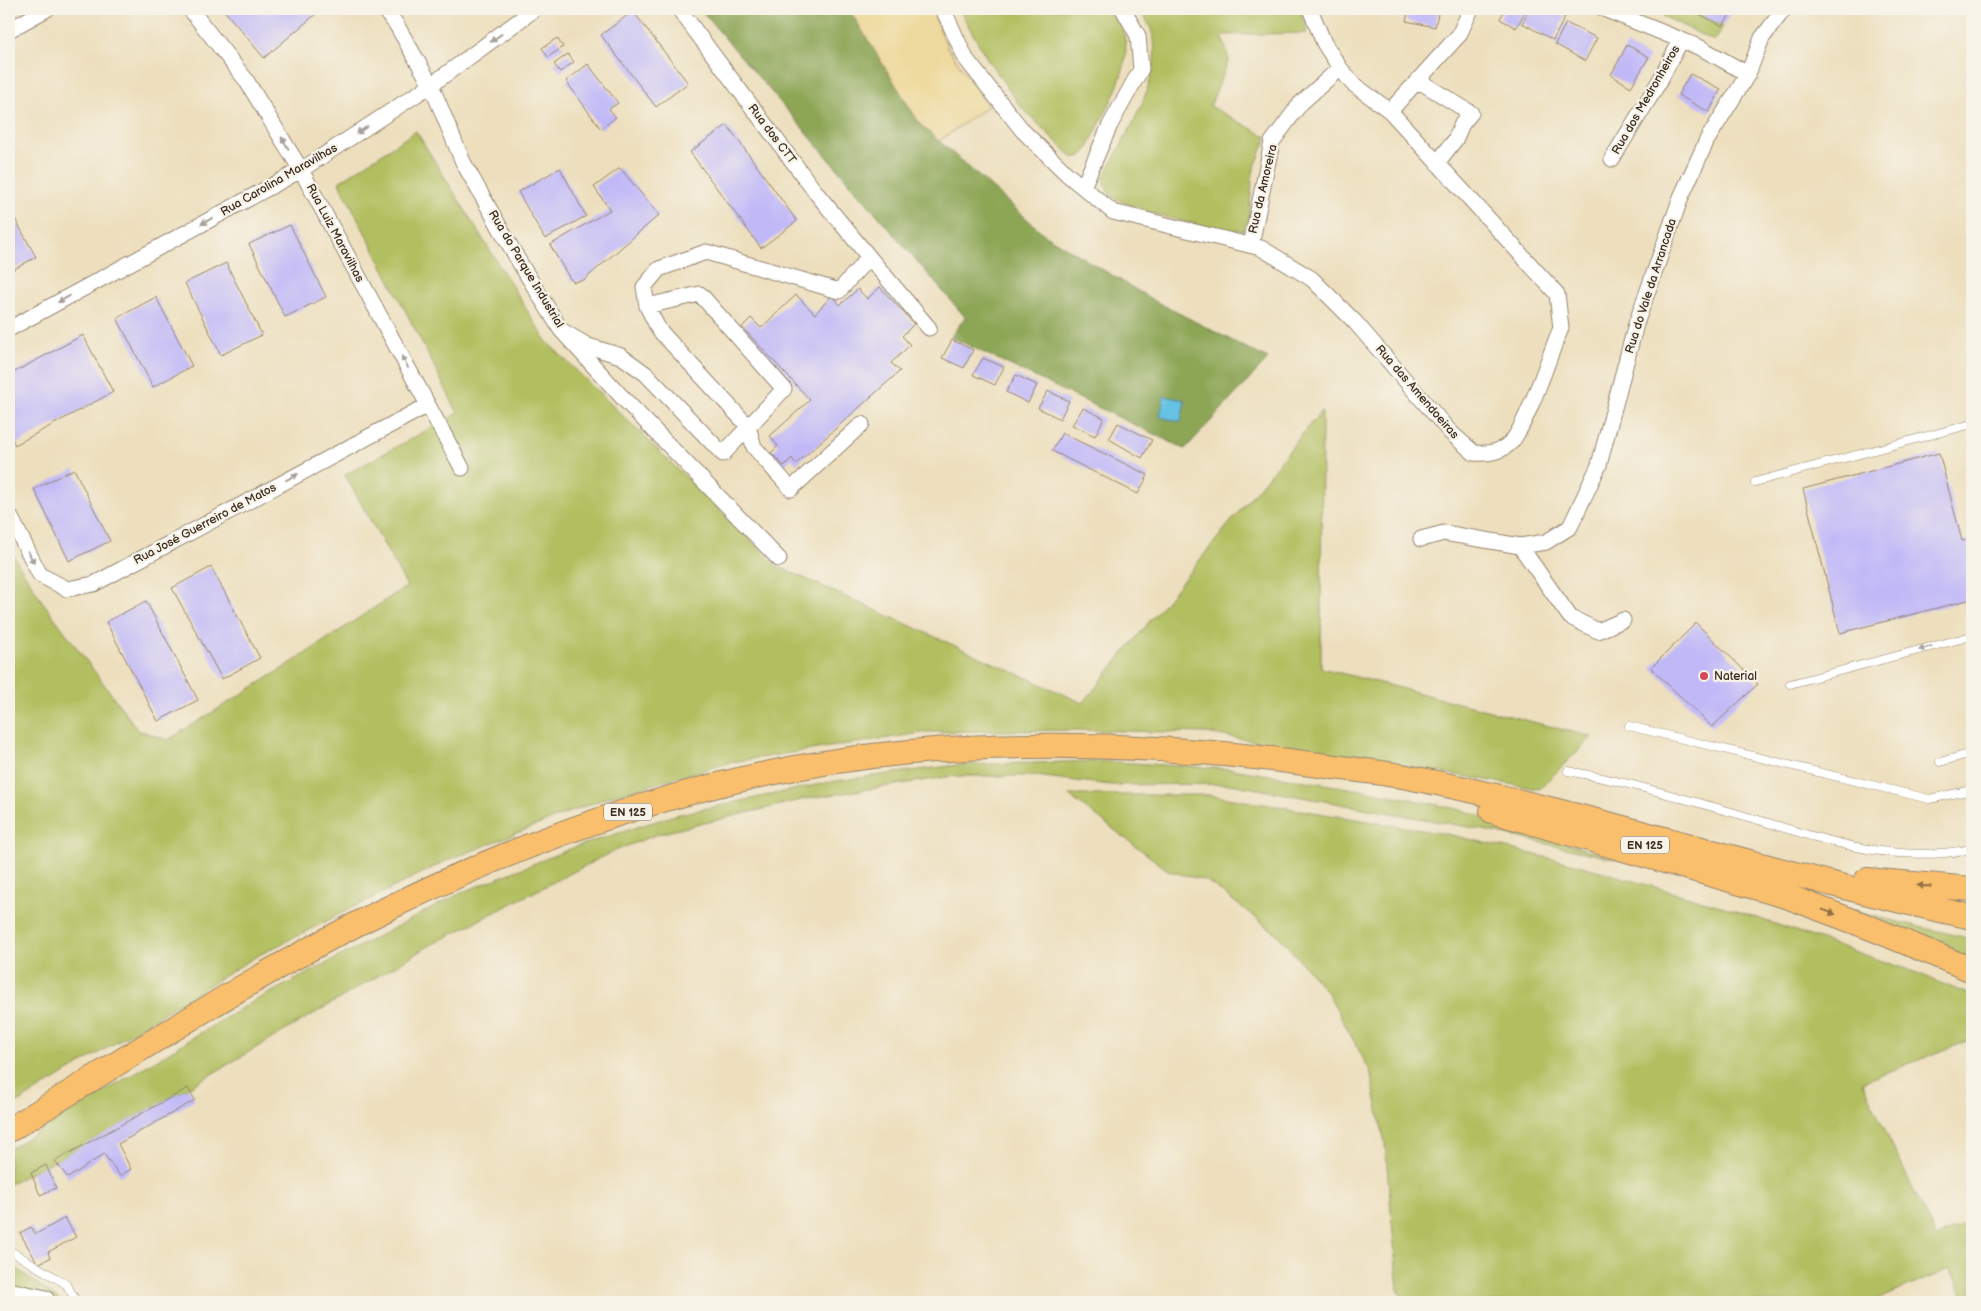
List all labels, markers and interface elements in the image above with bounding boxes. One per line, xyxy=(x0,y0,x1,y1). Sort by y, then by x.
one-way arrow xyxy=(490,32,503,43)
street label: Rua dos Medronheiros xyxy=(1609,43,1683,157)
street label: Rua dos CTT xyxy=(745,101,800,168)
one-way arrow xyxy=(356,125,369,135)
one-way arrow xyxy=(280,136,289,149)
street label: Rua Carolina Maravilhas xyxy=(218,140,340,220)
street label: Rua da Amoreira xyxy=(1245,143,1281,235)
street label: Rua Luiz Maravilhas xyxy=(303,181,367,285)
street label: Rua do Parque Industrial xyxy=(485,208,567,330)
street label: Rua do Vale da Arrancada xyxy=(1622,216,1680,355)
one-way arrow xyxy=(200,217,214,225)
one-way arrow xyxy=(57,295,72,303)
street label: Rua das Amendoeiras xyxy=(1372,342,1462,442)
one-way arrow xyxy=(401,355,409,369)
one-way arrow xyxy=(286,473,299,482)
street label: Rua José Guerreiro de Matos xyxy=(131,480,279,568)
one-way arrow xyxy=(27,550,35,564)
one-way arrow xyxy=(1918,645,1933,653)
place label: Naterial xyxy=(1714,669,1757,684)
marker: Naterial xyxy=(1698,670,1710,682)
road number: EN 125 xyxy=(604,804,652,820)
road number: EN 125 xyxy=(1621,836,1669,854)
one-way arrow xyxy=(1915,881,1931,889)
one-way arrow xyxy=(1822,908,1837,916)

